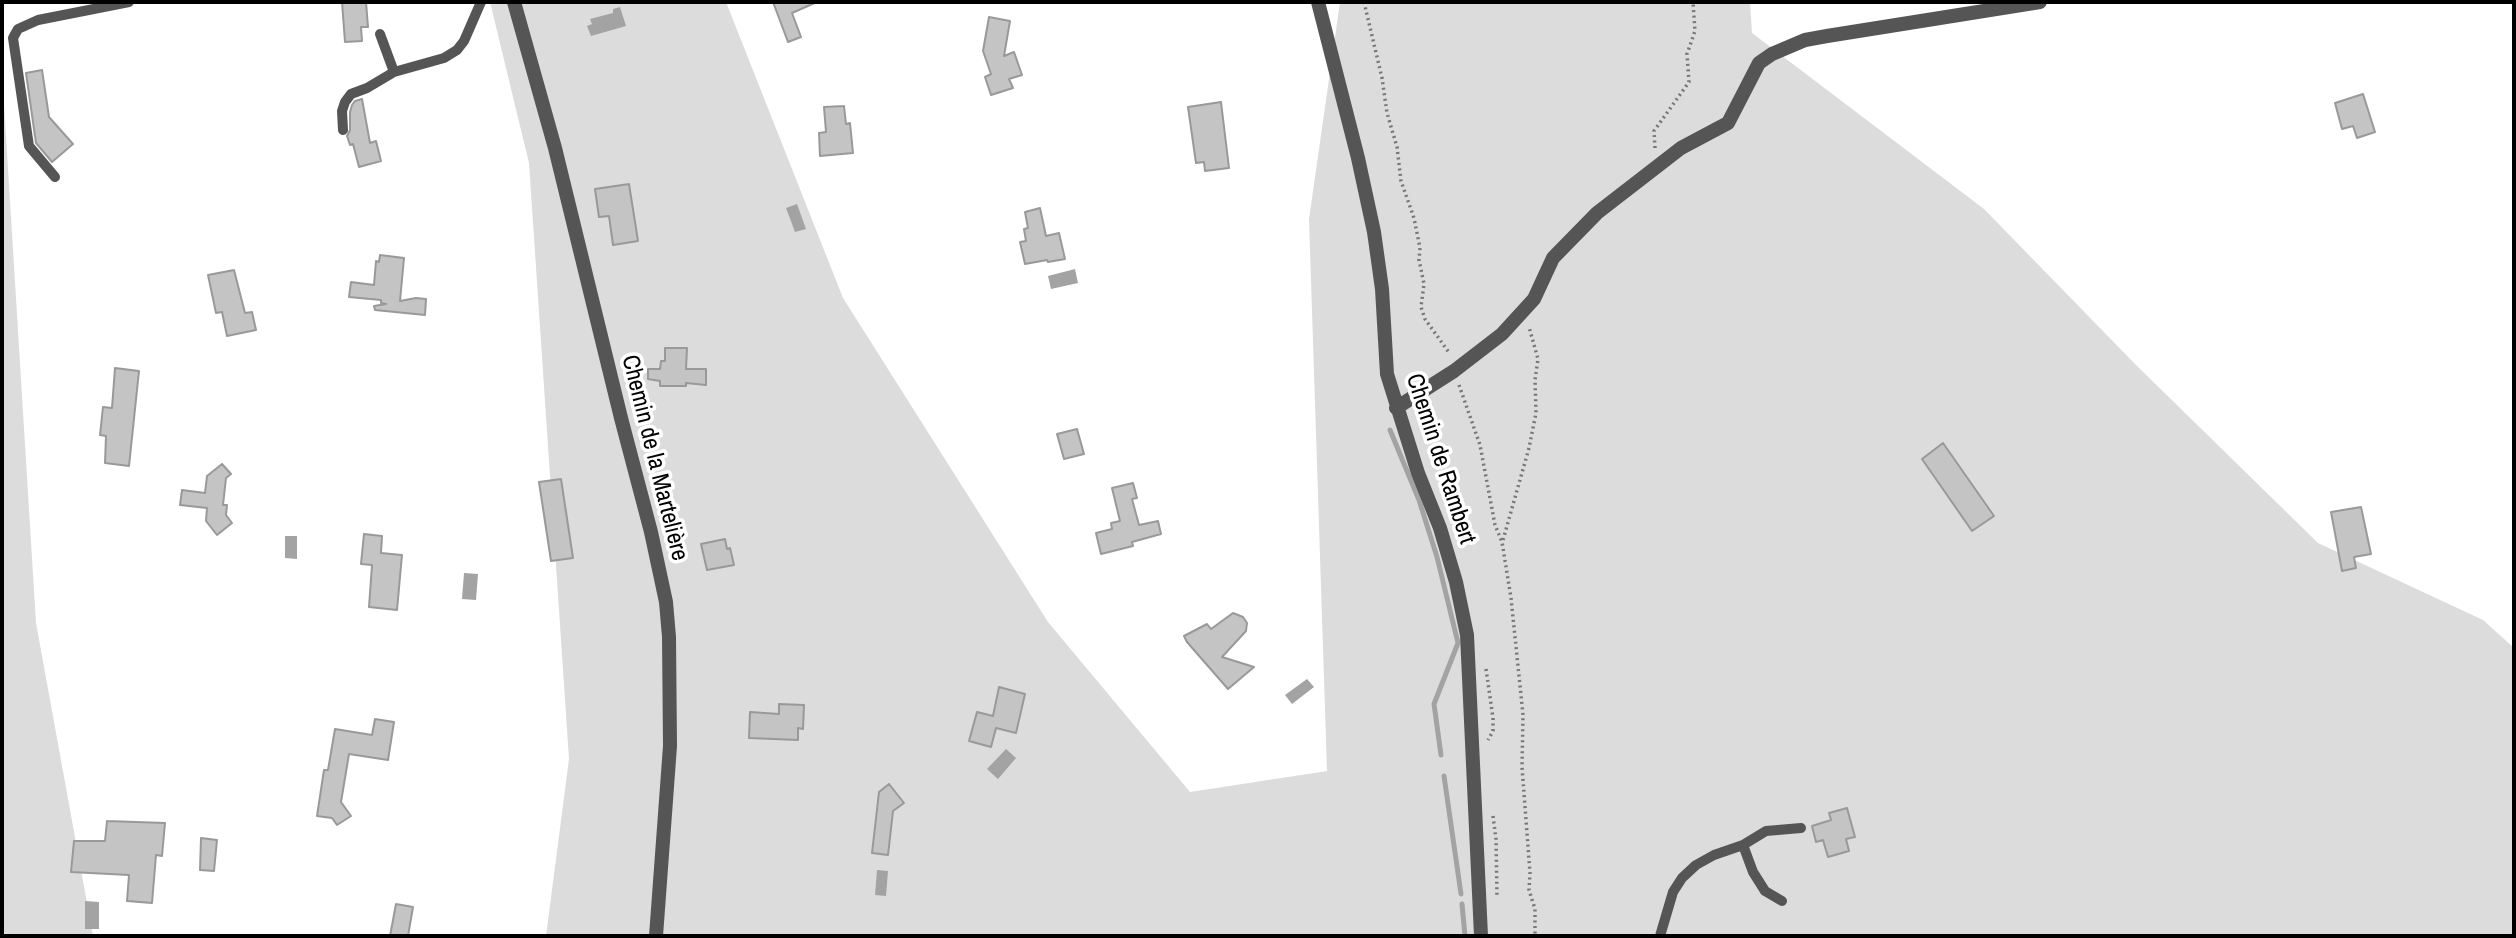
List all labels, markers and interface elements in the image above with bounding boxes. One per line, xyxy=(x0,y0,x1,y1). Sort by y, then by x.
street label: Chemin de la Martelière xyxy=(614,352,694,564)
street label: Chemin de Rambert xyxy=(1399,370,1481,548)

